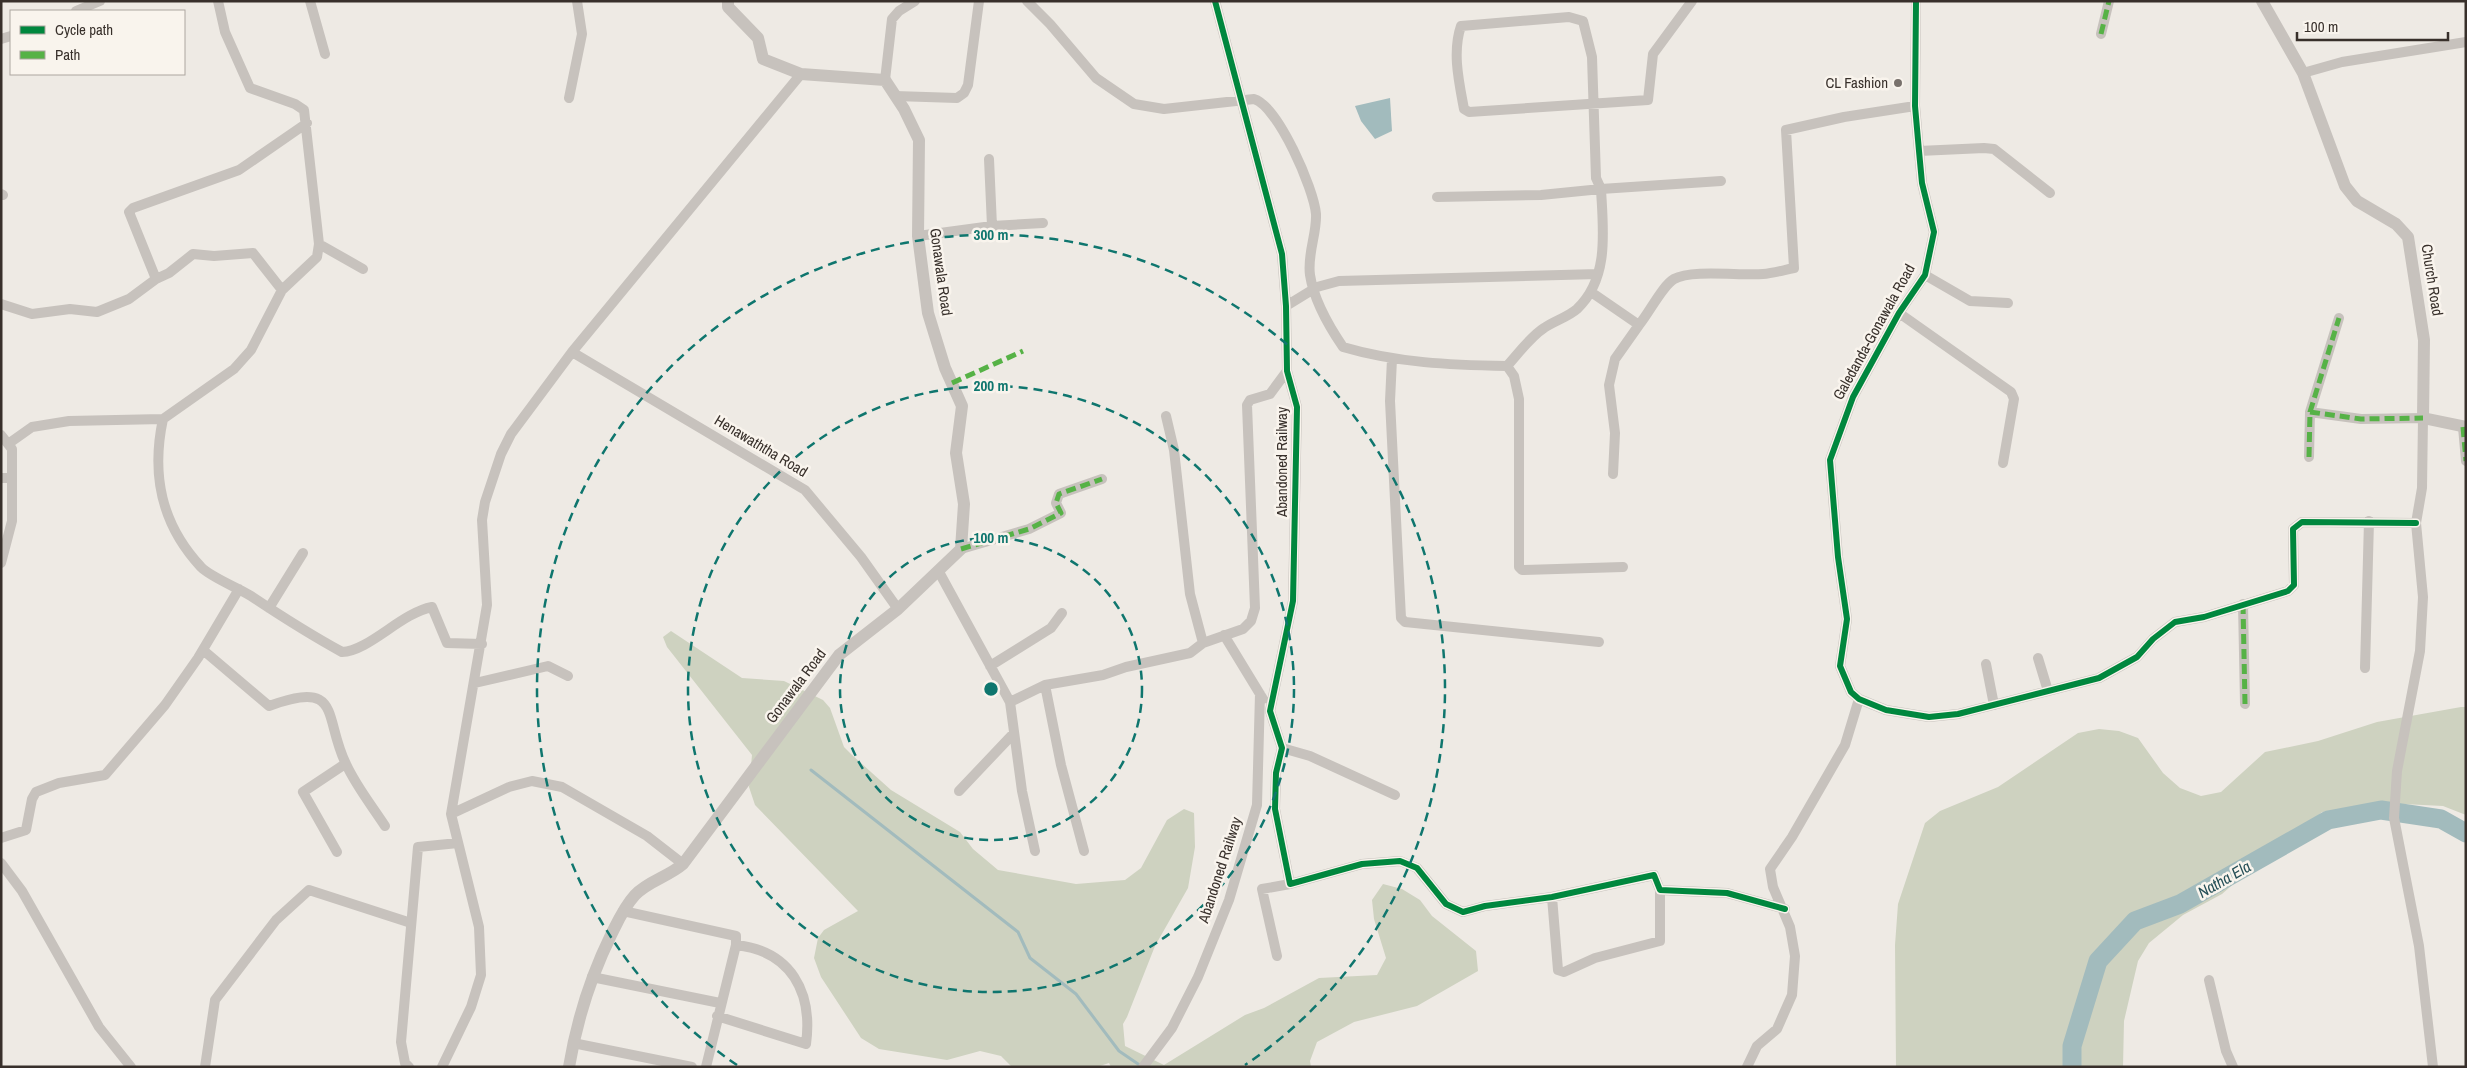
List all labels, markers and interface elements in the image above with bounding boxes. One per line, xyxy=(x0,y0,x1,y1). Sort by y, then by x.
legend xyxy=(10,10,185,75)
scale bar xyxy=(2297,10,2448,42)
text: 100 m xyxy=(2304,16,2338,37)
text: Cycle path xyxy=(55,19,113,40)
text: Path xyxy=(55,44,80,65)
place label: CL Fashion xyxy=(1825,72,1888,93)
marker: CL Fashion xyxy=(1892,77,1904,89)
text: 300 m xyxy=(974,224,1008,245)
street label: Gonawala Road xyxy=(925,227,958,317)
street label: Church Road xyxy=(2416,242,2449,317)
street label: Galedanda-Gonawala Road xyxy=(1827,260,1920,404)
text: 200 m xyxy=(974,375,1008,396)
street label: Abandoned Railway xyxy=(1271,406,1292,518)
street label: Henawaththa Road xyxy=(711,409,812,482)
text: 100 m xyxy=(974,527,1008,548)
street label: Gonawala Road xyxy=(761,644,831,727)
centre of rings xyxy=(982,680,1000,698)
street label: Abandoned Railway xyxy=(1192,813,1247,926)
water label: Natha Ela xyxy=(2194,855,2254,903)

